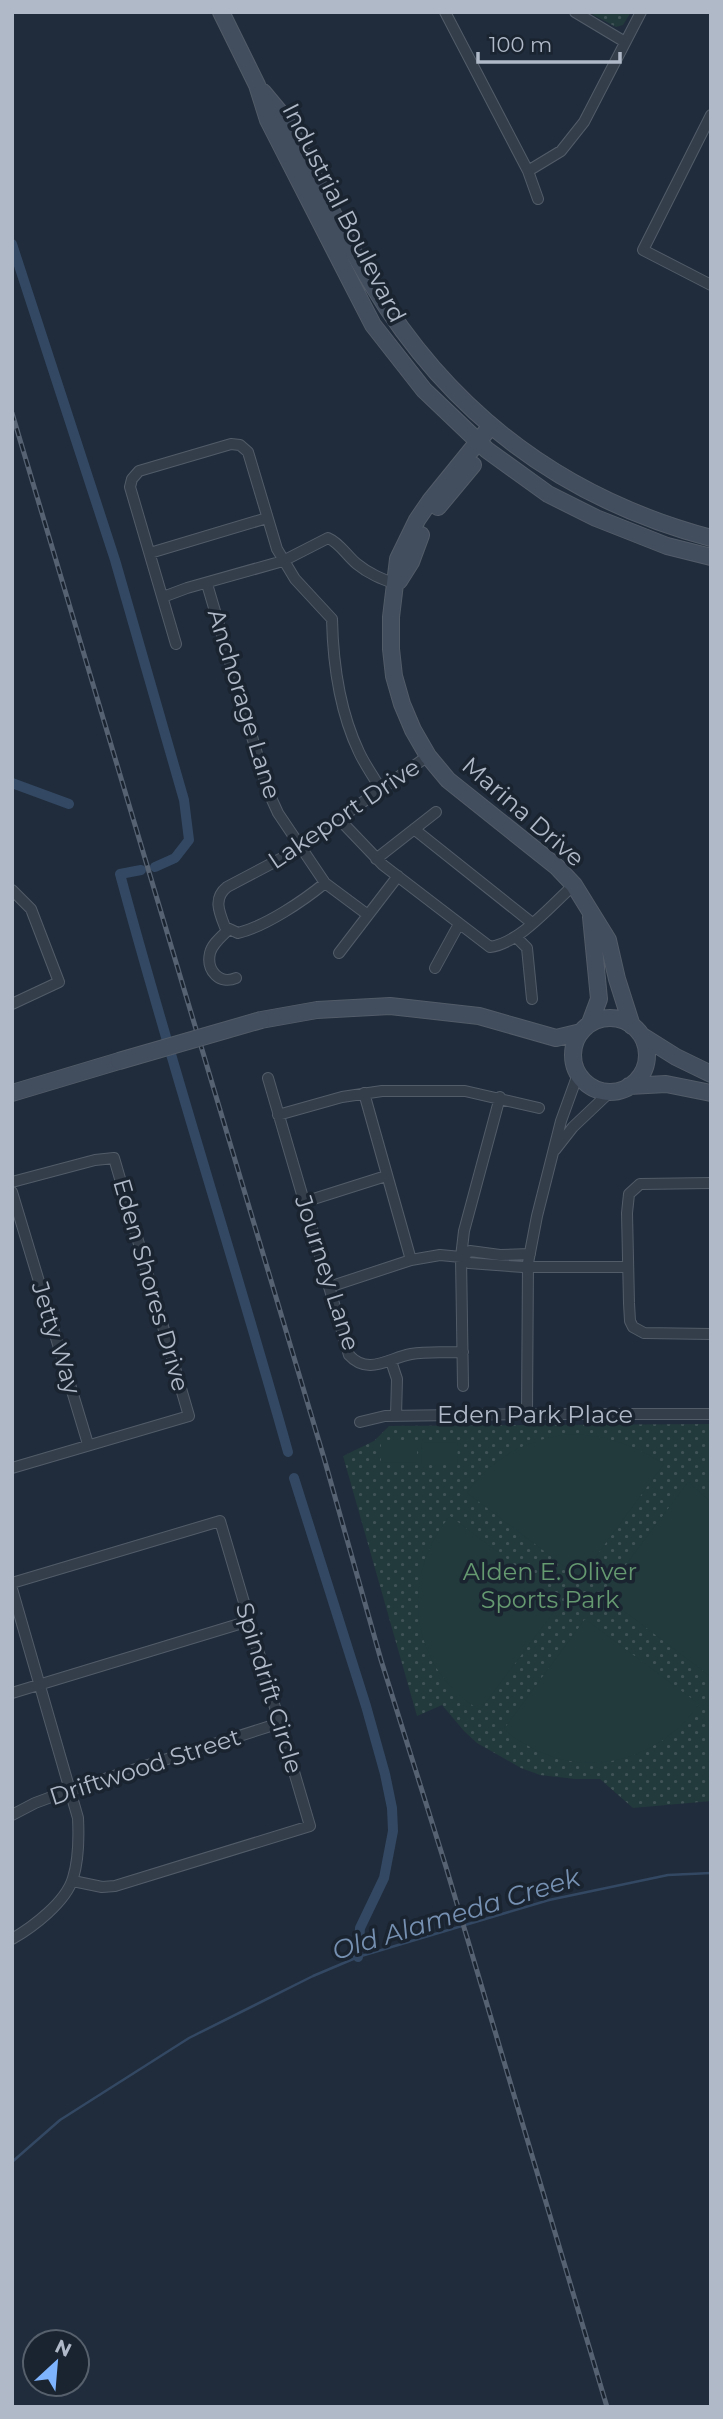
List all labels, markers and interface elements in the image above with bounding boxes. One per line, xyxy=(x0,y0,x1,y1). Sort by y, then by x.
scale bar xyxy=(478,21,620,65)
text: 100 m xyxy=(489,32,552,57)
street label: Industrial Boulevard xyxy=(277,98,412,327)
street label: Anchorage Lane xyxy=(202,605,287,802)
street label: Marina Drive xyxy=(456,751,590,873)
street label: Lakeport Drive xyxy=(262,752,425,875)
street label: Eden Shores Drive xyxy=(107,1175,196,1395)
street label: Journey Lane xyxy=(288,1191,366,1354)
street label: Jetty Way xyxy=(25,1277,87,1398)
street label: Eden Park Place xyxy=(437,1400,633,1429)
park label: Alden E. Oliver Sports Park xyxy=(463,1557,637,1614)
street label: Spindrift Circle xyxy=(230,1599,309,1777)
street label: Driftwood Street xyxy=(46,1722,244,1811)
water label: Old Alameda Creek xyxy=(328,1861,585,1967)
north arrow xyxy=(21,2328,91,2398)
text: N xyxy=(51,2334,75,2362)

